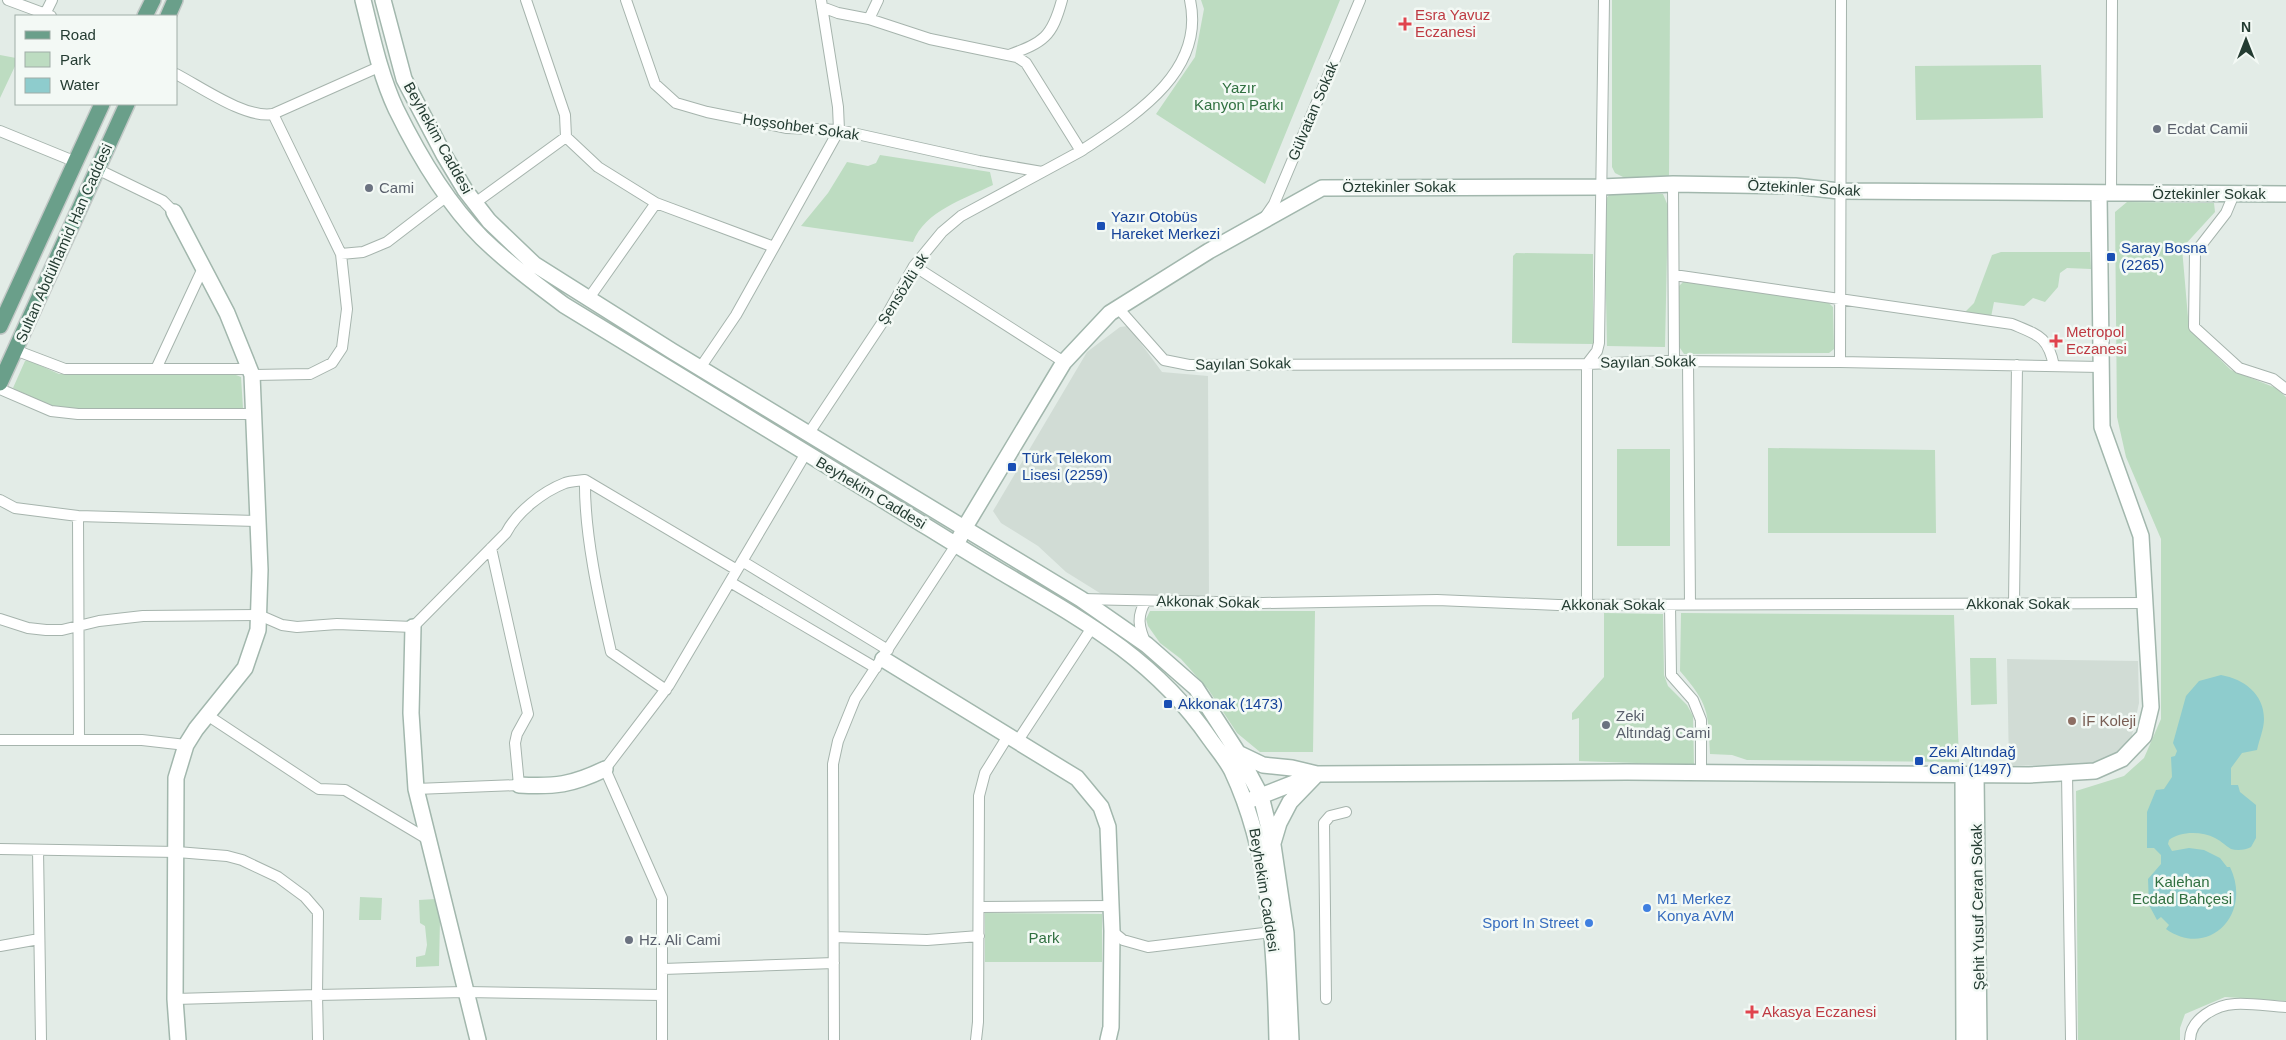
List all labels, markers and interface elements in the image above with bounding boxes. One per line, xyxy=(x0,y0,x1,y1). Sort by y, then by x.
place label: Esra Yavuz Eczanesi xyxy=(1415,6,1490,40)
legend xyxy=(15,15,178,105)
north arrow xyxy=(2221,15,2271,65)
marker: Esra Yavuz Eczanesi xyxy=(1399,18,1411,30)
text: N xyxy=(2241,19,2251,35)
text: Road xyxy=(60,26,96,43)
text: Park xyxy=(60,51,91,68)
street label: Gülvatan Sokak xyxy=(1284,58,1341,163)
text: Water xyxy=(60,76,99,93)
street label: Beyhekim Caddesi xyxy=(401,79,476,197)
park label: Yazır Kanyon Parkı xyxy=(1194,79,1284,113)
street label: Hoşsohbet Sokak xyxy=(742,110,861,143)
place label: Ecdat Camii xyxy=(2167,120,2248,137)
marker: Ecdat Camii xyxy=(2151,123,2163,135)
street label: Sultan Abdülhamid Han Caddesi xyxy=(12,141,115,345)
street label: Öztekinler Sokak xyxy=(1747,176,1862,199)
street label: Öztekinler Sokak xyxy=(1342,178,1456,195)
place label: Cami xyxy=(379,179,414,196)
marker: Cami xyxy=(363,182,375,194)
street label: Öztekinler Sokak xyxy=(2152,185,2266,202)
place label: Yazır Otobüs Hareket Merkezi xyxy=(1111,208,1220,242)
marker: Yazır Otobüs Hareket Merkezi xyxy=(1095,220,1107,232)
place label: Saray Bosna (2265) xyxy=(2121,239,2208,273)
street label: Şensözlü sk xyxy=(874,250,931,328)
marker: Saray Bosna (2265) xyxy=(2105,251,2117,263)
place label: Metropol Eczanesi xyxy=(2066,323,2127,357)
marker: Metropol Eczanesi xyxy=(2050,335,2062,347)
street label: Sayılan Sokak xyxy=(1600,352,1697,371)
street label: Sayılan Sokak xyxy=(1195,354,1292,373)
place label: Türk Telekom Lisesi (2259) xyxy=(1022,449,1112,483)
street label: Beyhekim Caddesi xyxy=(813,453,929,532)
marker: Türk Telekom Lisesi (2259) xyxy=(1006,461,1018,473)
street label: Akkonak Sokak xyxy=(1156,592,1260,611)
street label: Akkonak Sokak xyxy=(1966,595,2070,612)
street label: Akkonak Sokak xyxy=(1561,596,1665,613)
place label: Akkonak (1473) xyxy=(1178,695,1283,712)
marker: Akkonak (1473) xyxy=(1162,698,1174,710)
place label: Zeki Altındağ Cami xyxy=(1616,707,1710,741)
place label: İF Koleji xyxy=(2082,712,2136,729)
marker: İF Koleji xyxy=(2066,715,2078,727)
marker: Zeki Altındağ Cami xyxy=(1600,719,1612,731)
place label: Zeki Altındağ Cami (1497) xyxy=(1929,743,2016,777)
marker: Zeki Altındağ Cami (1497) xyxy=(1913,755,1925,767)
street label: Şehit Yusuf Ceran Sokak xyxy=(1968,823,1987,990)
street label: Beyhekim Caddesi xyxy=(1246,827,1283,953)
park label: Kalehan Ecdad Bahçesi xyxy=(2132,873,2232,907)
place label: M1 Merkez Konya AVM xyxy=(1657,890,1734,924)
marker: M1 Merkez Konya AVM xyxy=(1641,902,1653,914)
place label: Sport In Street xyxy=(1482,914,1580,931)
marker: Sport In Street xyxy=(1583,917,1595,929)
park label: Park xyxy=(1029,929,1060,946)
place label: Hz. Ali Cami xyxy=(639,931,721,948)
marker: Hz. Ali Cami xyxy=(623,934,635,946)
place label: Akasya Eczanesi xyxy=(1762,1003,1876,1020)
marker: Akasya Eczanesi xyxy=(1746,1006,1758,1018)

